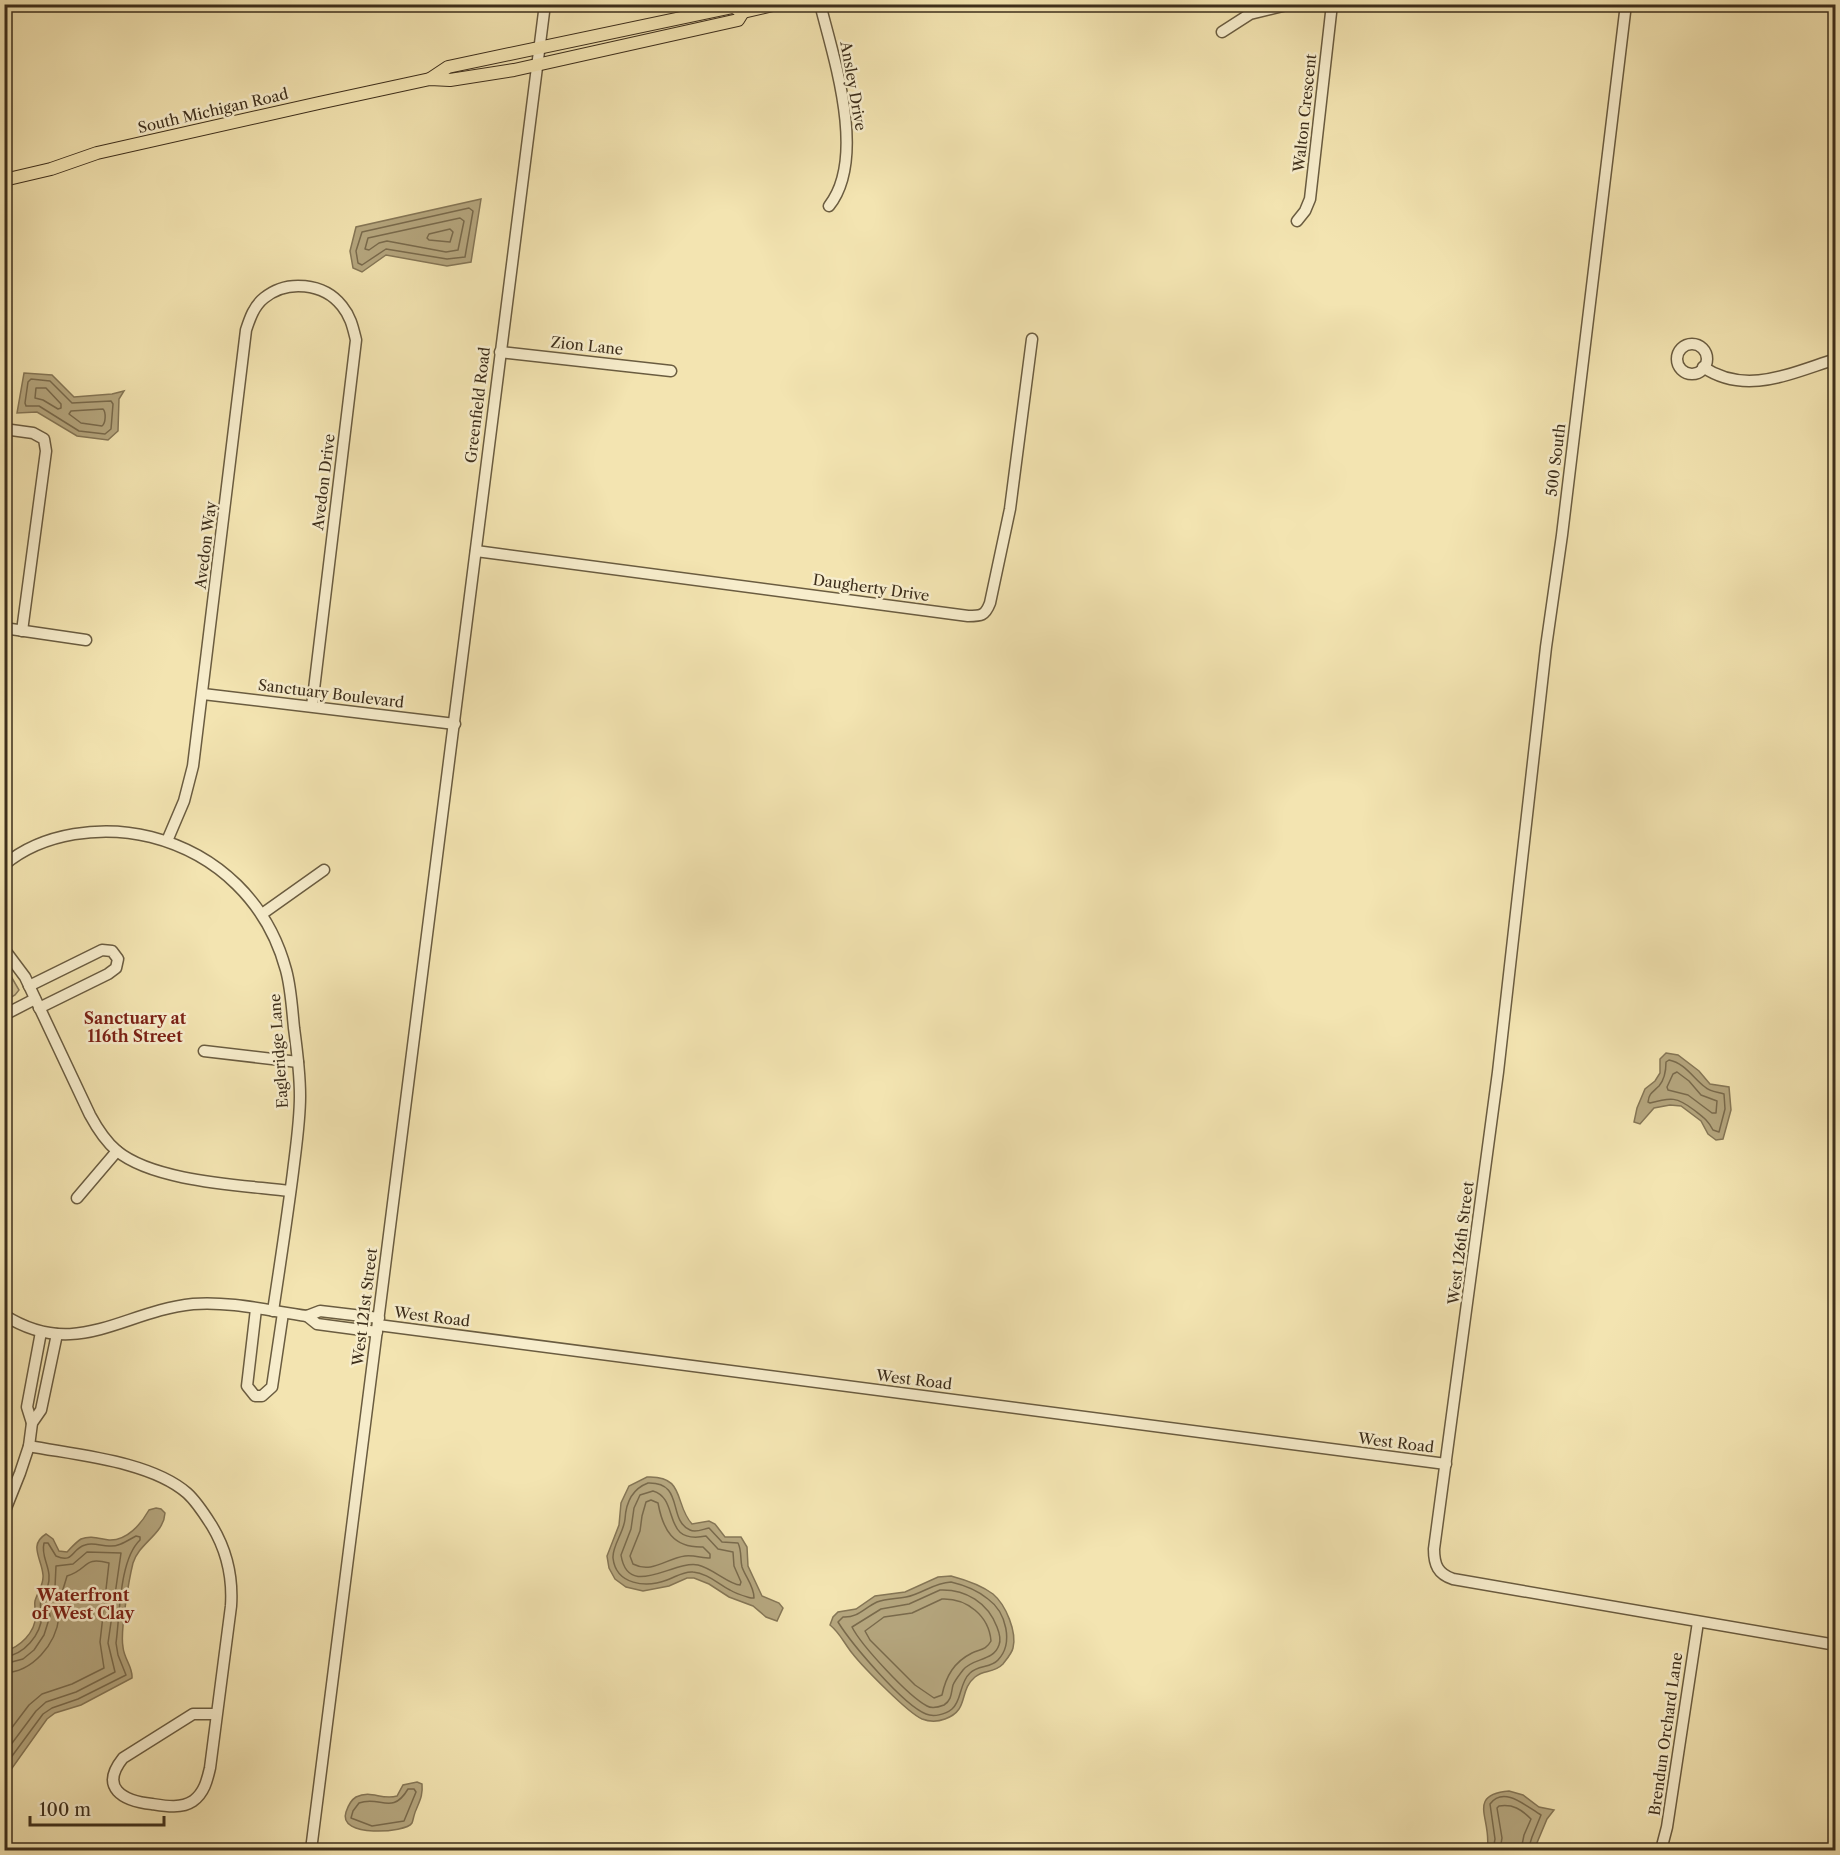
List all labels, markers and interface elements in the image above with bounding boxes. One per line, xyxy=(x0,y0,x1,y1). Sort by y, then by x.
street label: Ansley Drive xyxy=(836,39,871,132)
street label: Walton Crescent xyxy=(1289,52,1320,174)
street label: South Michigan Road xyxy=(136,84,290,137)
street label: Zion Lane xyxy=(550,332,624,359)
street label: Greenfield Road xyxy=(461,346,494,464)
street label: 500 South xyxy=(1542,422,1569,497)
street label: Avedon Drive xyxy=(308,433,339,532)
street label: Avedon Way xyxy=(191,499,220,591)
street label: Daugherty Drive xyxy=(812,570,931,605)
street label: Sanctuary Boulevard xyxy=(257,675,405,712)
street label: Eagleridge Lane xyxy=(265,993,292,1109)
district label: Sanctuary at 116th Street xyxy=(84,1008,187,1046)
street label: West 126th Street xyxy=(1443,1179,1478,1307)
street label: West 121st Street xyxy=(348,1246,381,1368)
street label: West Road xyxy=(392,1302,471,1331)
street label: West Road xyxy=(874,1365,953,1394)
street label: West Road xyxy=(1356,1428,1435,1457)
district label: Waterfront of West Clay xyxy=(32,1585,135,1623)
street label: Brendun Orchard Lane xyxy=(1645,1651,1686,1817)
scale bar xyxy=(30,1789,164,1827)
text: 100 m xyxy=(39,1799,91,1821)

